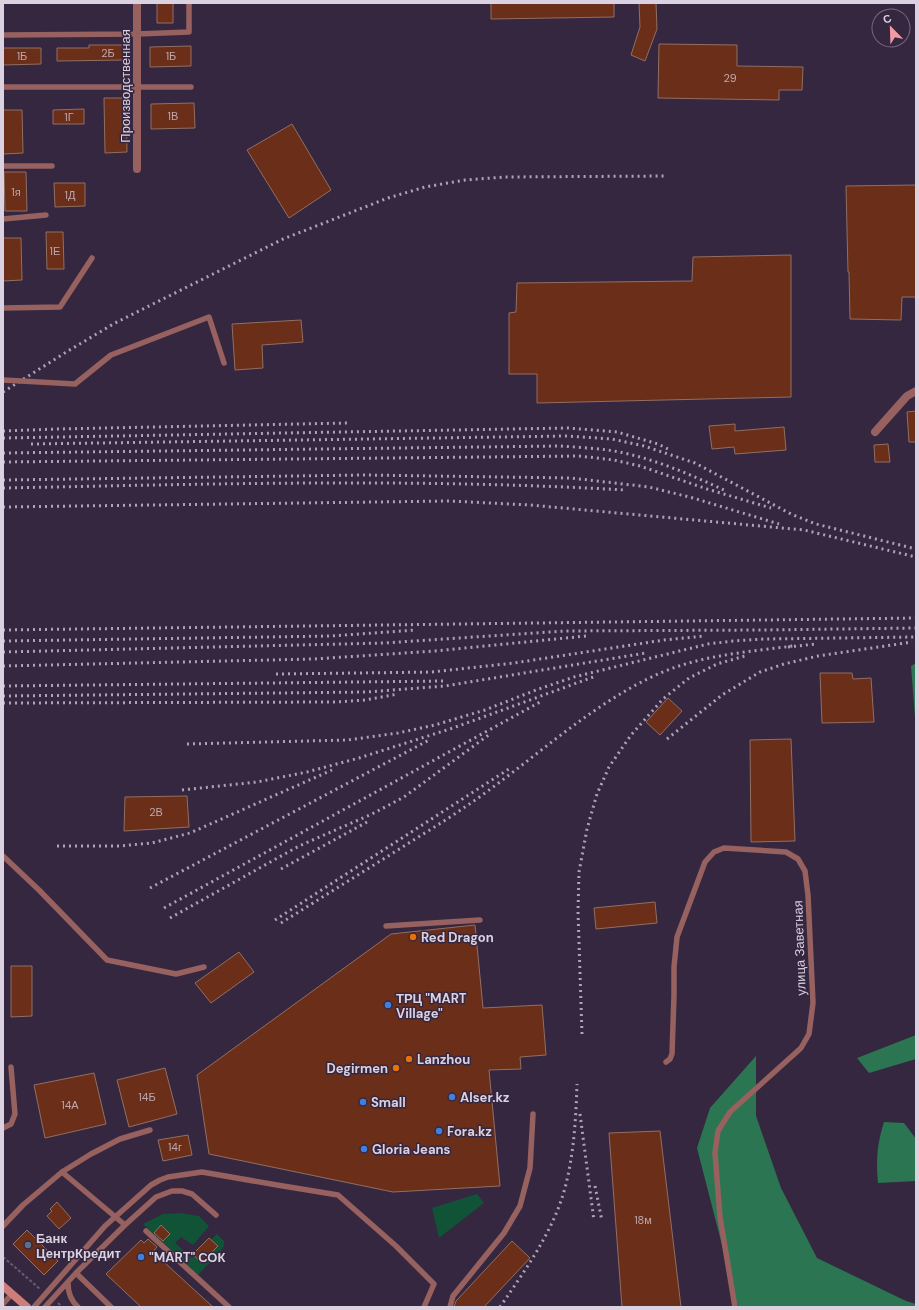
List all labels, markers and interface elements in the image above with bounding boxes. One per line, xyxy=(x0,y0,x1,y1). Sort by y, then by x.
north arrow xyxy=(871,8,911,48)
text: С xyxy=(881,11,894,27)
street label: Производственная xyxy=(117,29,134,143)
house number: 2Б xyxy=(101,46,115,60)
house number: 1Б xyxy=(17,49,27,63)
house number: 1Б xyxy=(166,49,176,63)
house number: 29 xyxy=(723,71,737,85)
house number: 1В xyxy=(168,109,178,123)
house number: 1Г xyxy=(64,110,74,124)
house number: 1я xyxy=(11,185,21,199)
house number: 1Д xyxy=(65,188,76,202)
house number: 1Е xyxy=(50,244,60,258)
house number: 2В xyxy=(149,805,163,819)
street label: улица Заветная xyxy=(789,900,810,996)
place label: Red Dragon xyxy=(421,929,494,946)
marker: Red Dragon xyxy=(408,932,418,942)
place label: ТРЦ "MART Village" xyxy=(396,990,467,1022)
marker: ТРЦ "MART Village" xyxy=(383,1000,393,1010)
place label: Lanzhou xyxy=(417,1051,470,1068)
marker: Lanzhou xyxy=(404,1054,414,1064)
place label: Degirmen xyxy=(326,1060,388,1077)
marker: Degirmen xyxy=(391,1063,401,1073)
place label: Alser.kz xyxy=(460,1089,509,1106)
house number: 14Б xyxy=(138,1090,156,1104)
marker: Alser.kz xyxy=(447,1092,457,1102)
place label: Small xyxy=(371,1094,406,1111)
marker: Small xyxy=(358,1097,368,1107)
house number: 14А xyxy=(61,1098,79,1112)
place label: Fora.kz xyxy=(447,1123,492,1140)
marker: Fora.kz xyxy=(434,1126,444,1136)
house number: 14г xyxy=(168,1140,182,1154)
place label: Gloria Jeans xyxy=(372,1141,451,1158)
marker: Gloria Jeans xyxy=(359,1144,369,1154)
house number: 18м xyxy=(634,1213,652,1227)
place label: Банк ЦентрКредит xyxy=(36,1230,121,1262)
marker: Банк ЦентрКредит xyxy=(23,1240,33,1250)
place label: "MART" СОК xyxy=(149,1249,225,1266)
marker: "MART" СОК xyxy=(136,1252,146,1262)

